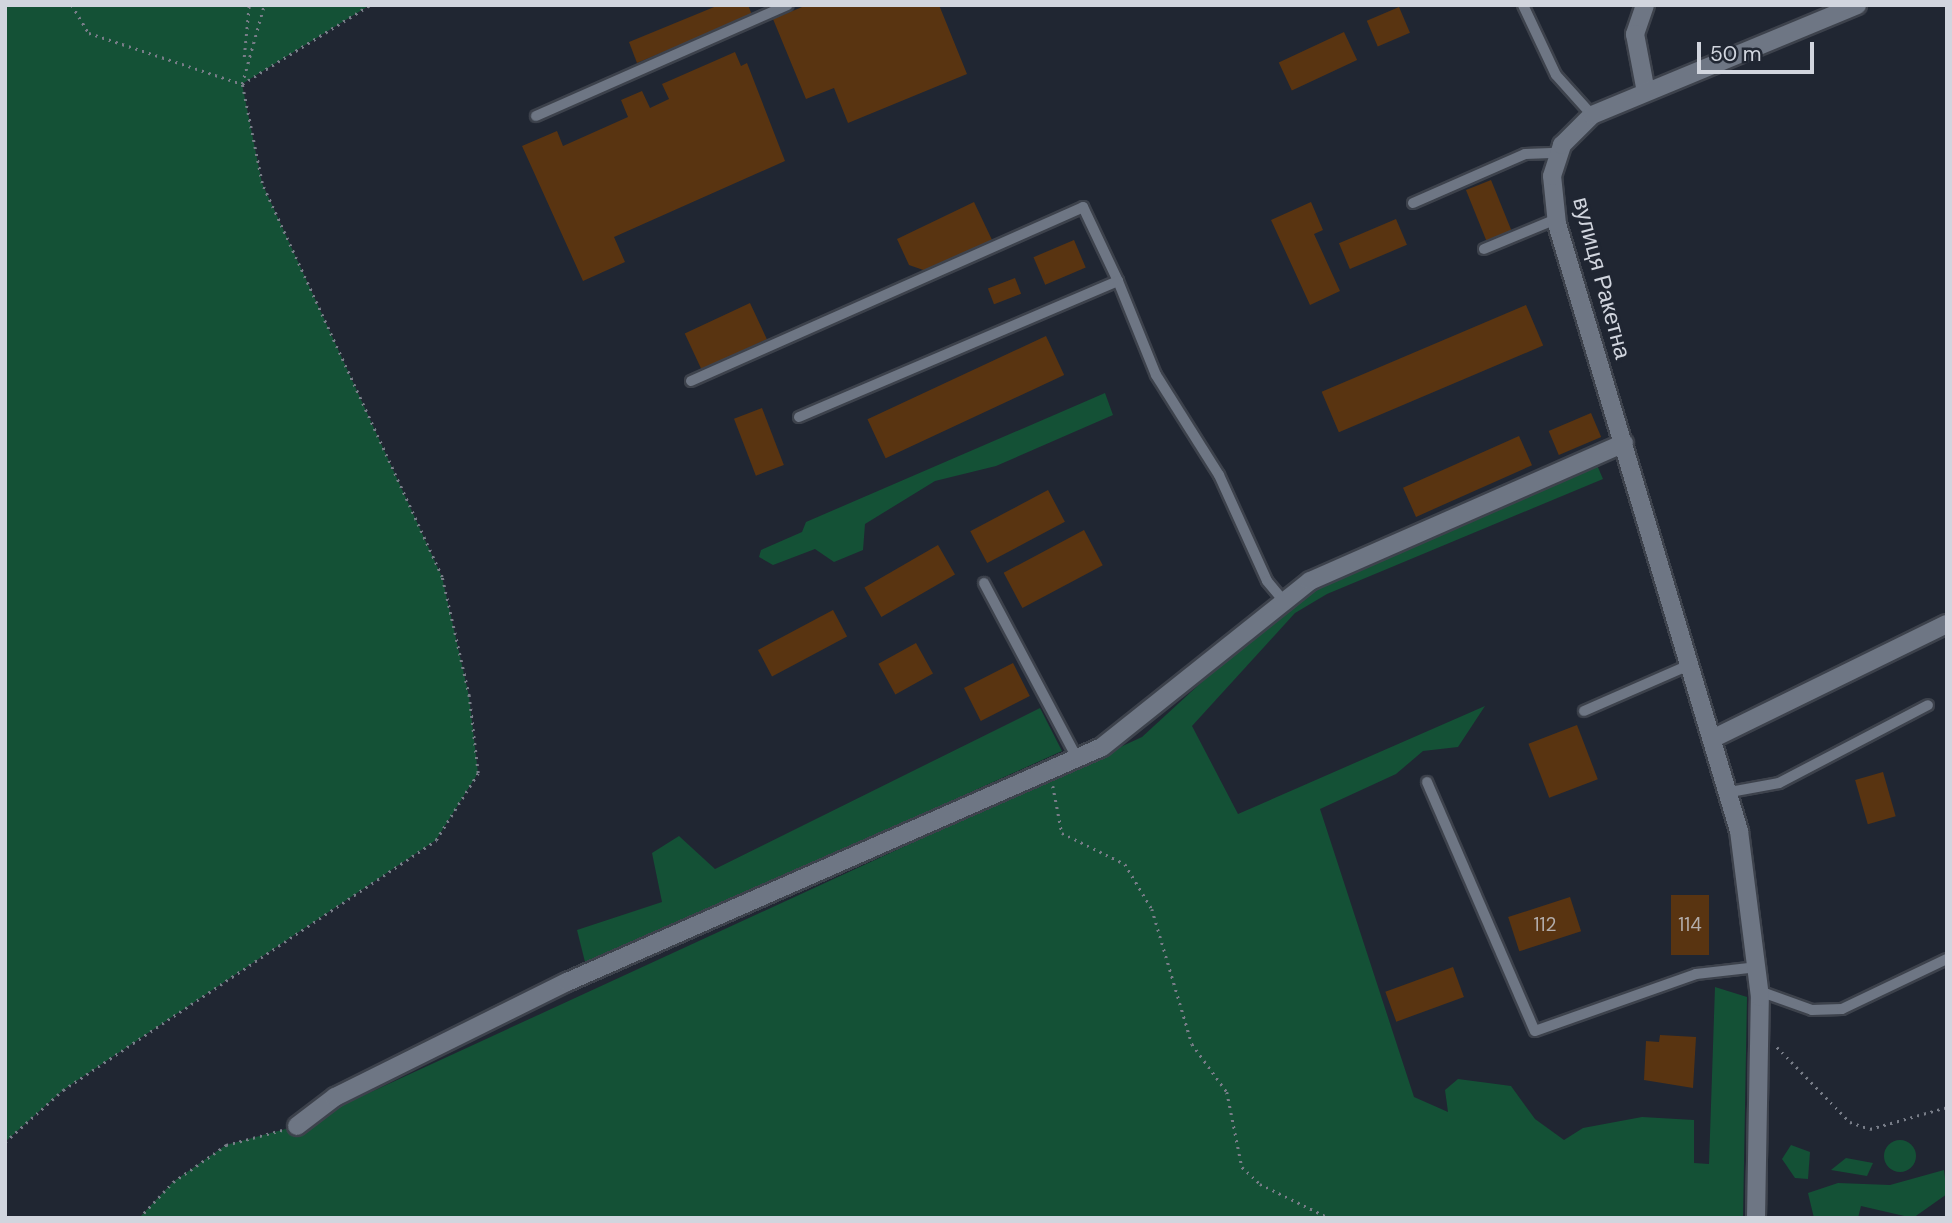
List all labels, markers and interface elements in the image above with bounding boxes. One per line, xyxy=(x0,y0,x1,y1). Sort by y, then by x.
scale bar xyxy=(1700,28,1817,72)
text: 50 m xyxy=(1710,40,1761,68)
street label: вулиця Ракетна xyxy=(1567,194,1637,362)
house number: 112 xyxy=(1534,914,1556,936)
house number: 114 xyxy=(1678,914,1702,936)

